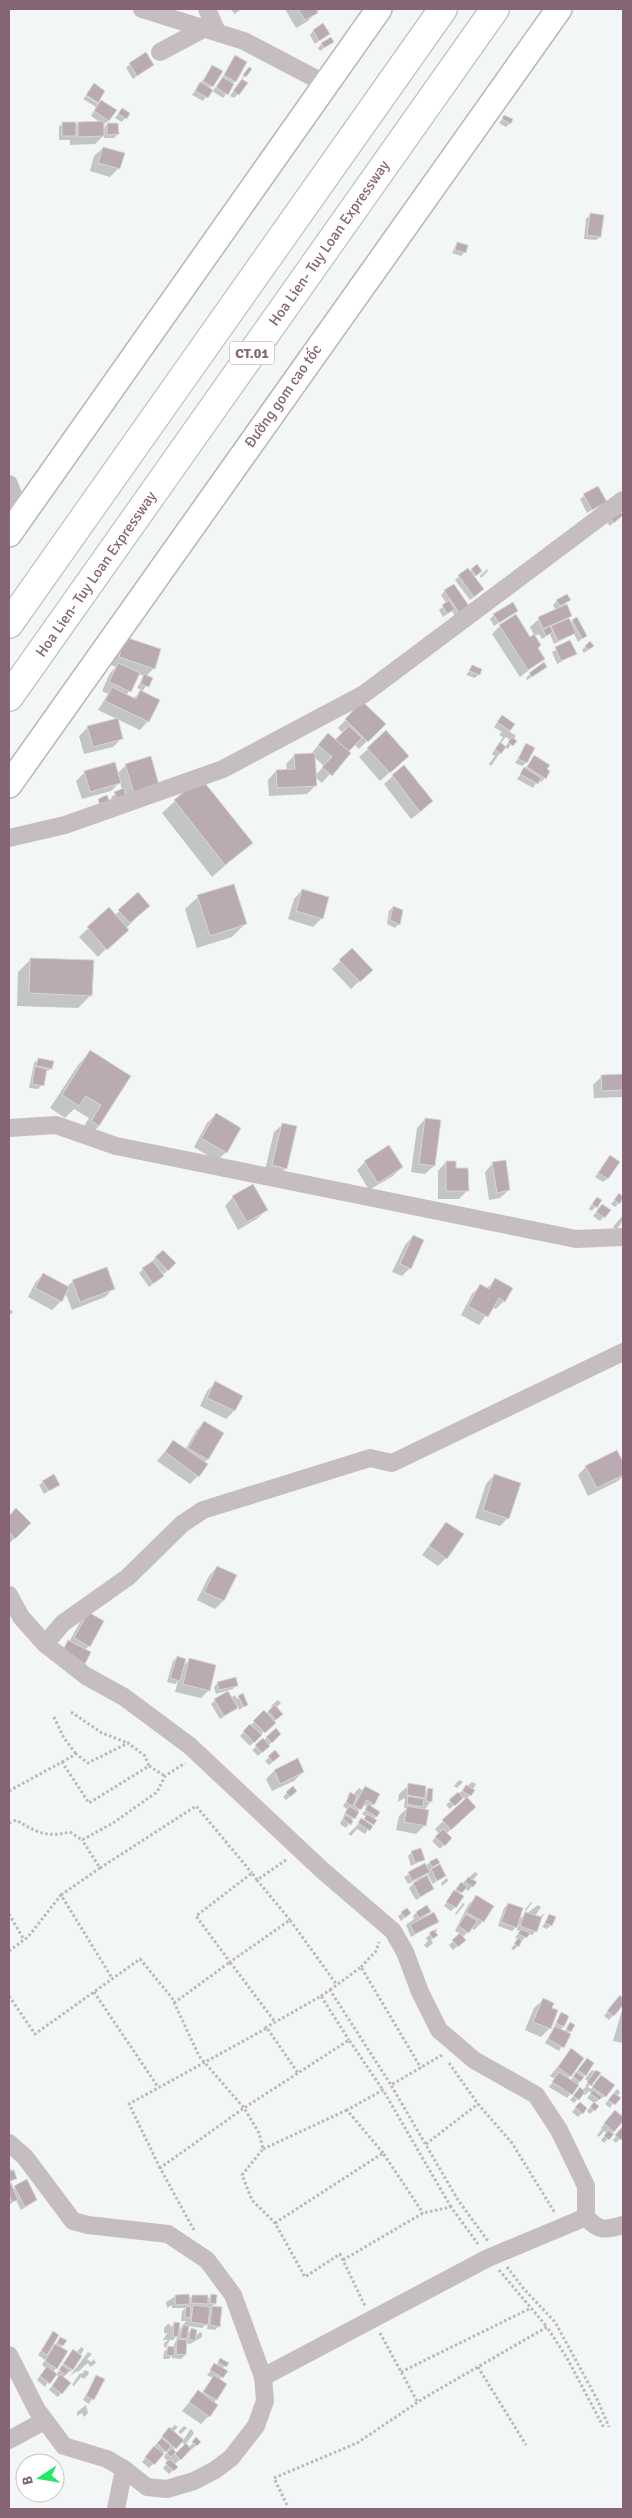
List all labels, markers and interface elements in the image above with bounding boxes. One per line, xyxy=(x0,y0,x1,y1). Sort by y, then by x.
street label: Hoa Lien- Tuy Loan Expressway xyxy=(265,157,393,329)
street label: Đường gom cao tốc xyxy=(241,341,325,451)
road number: CT.01 xyxy=(230,342,274,364)
street label: Hoa Lien- Tuy Loan Expressway xyxy=(32,488,160,660)
north arrow xyxy=(15,2453,65,2503)
text: B xyxy=(18,2474,37,2487)

